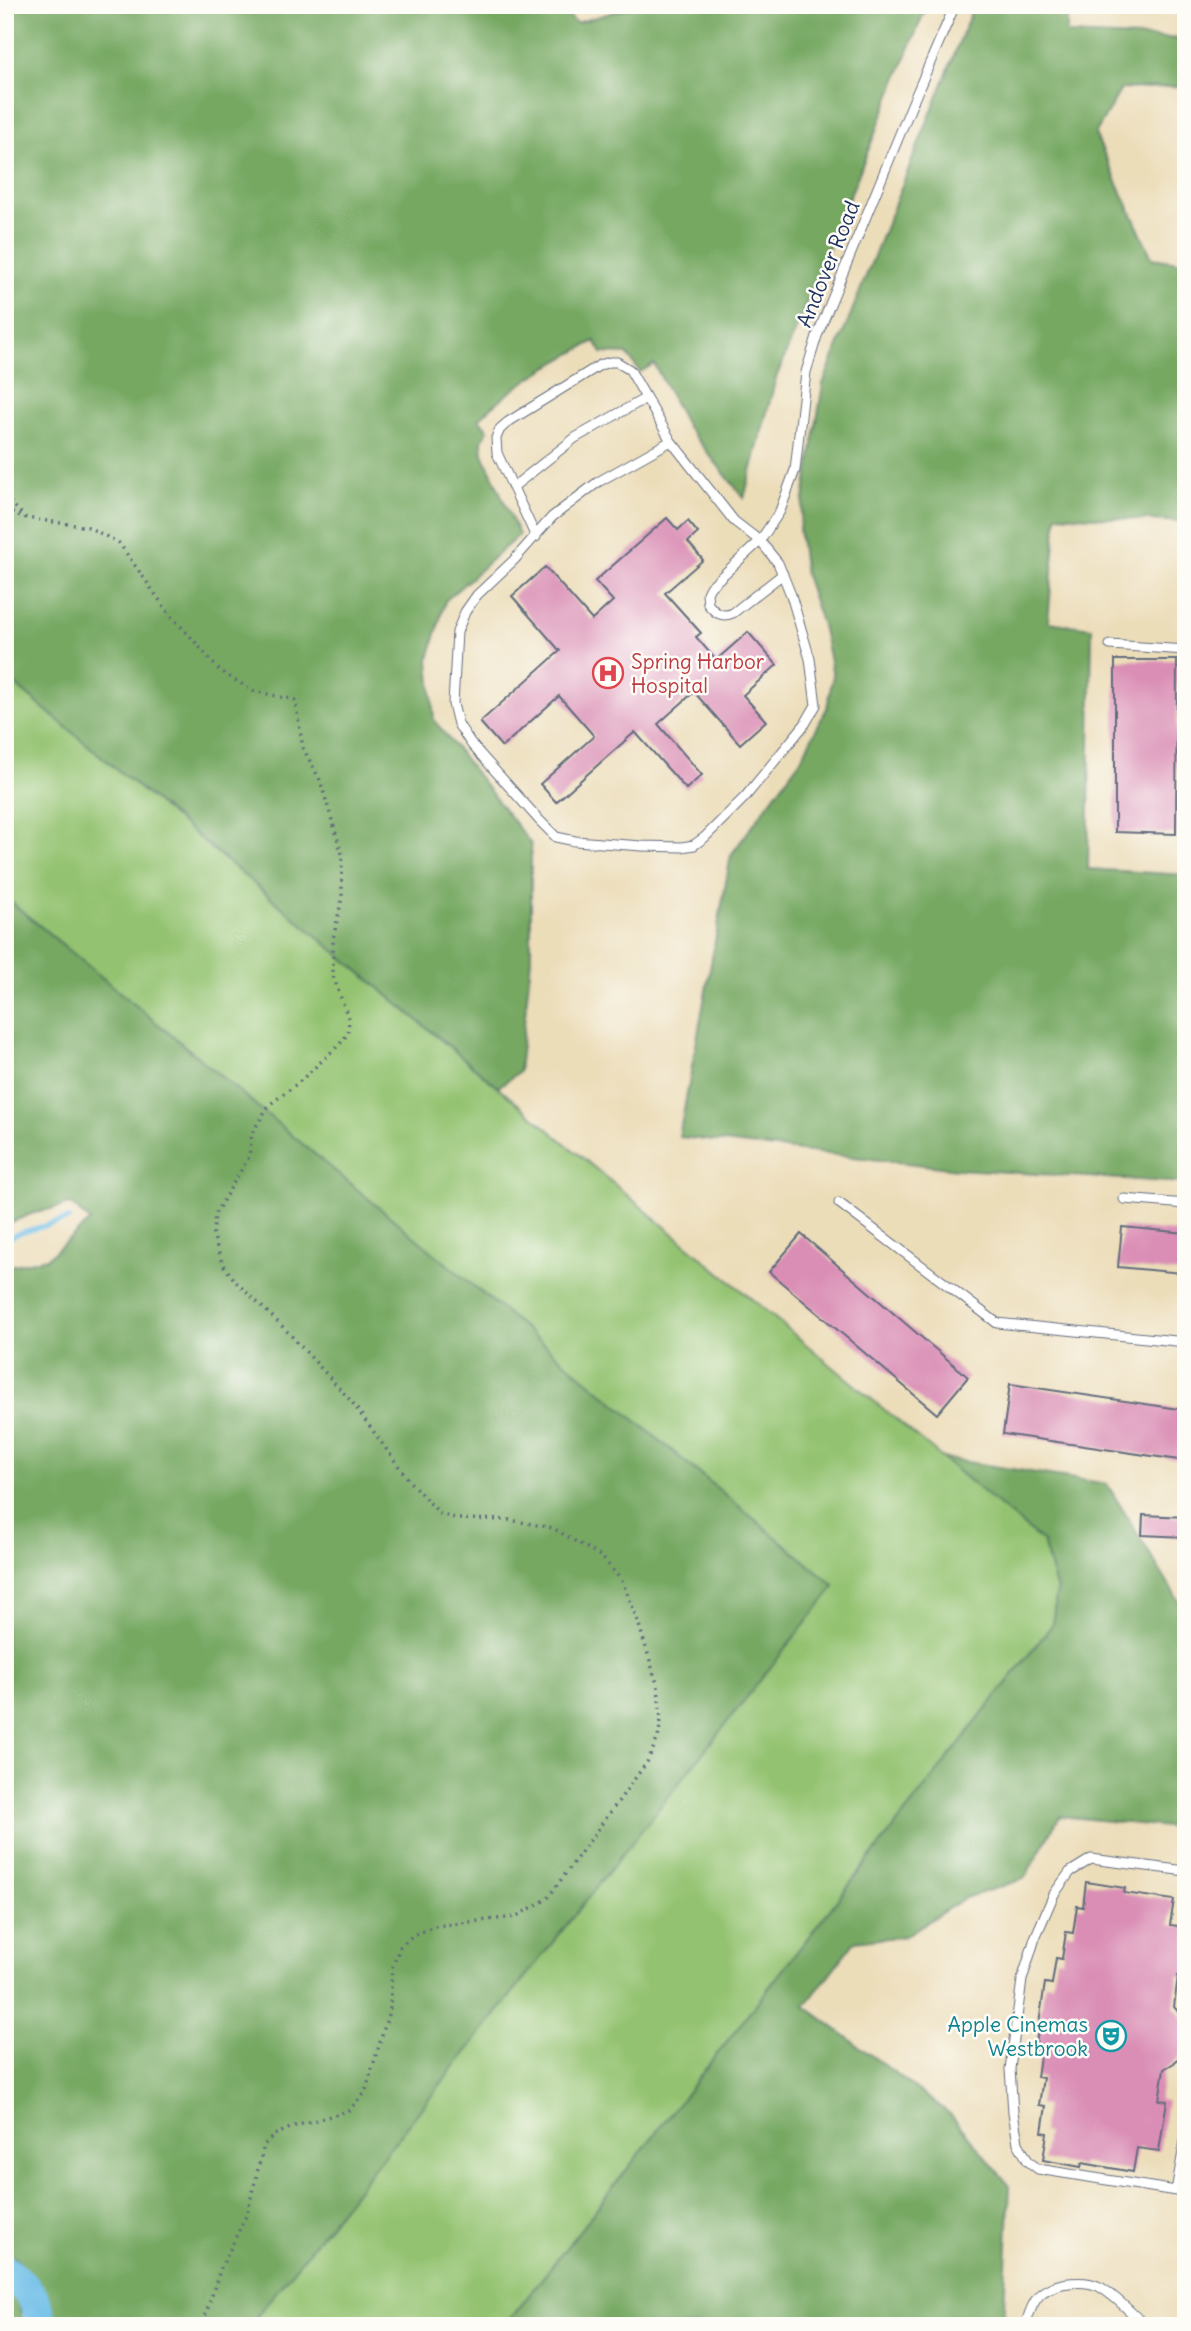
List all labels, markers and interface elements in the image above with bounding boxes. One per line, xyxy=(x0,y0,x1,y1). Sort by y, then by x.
street label: Andover Road xyxy=(790,197,866,331)
place label: Spring Harbor Hospital xyxy=(631,648,765,699)
hospital icon: Spring Harbor Hospital xyxy=(591,656,625,690)
place label: Apple Cinemas Westbrook xyxy=(948,2011,1088,2062)
theatre icon: Apple Cinemas Westbrook xyxy=(1094,2019,1128,2053)

